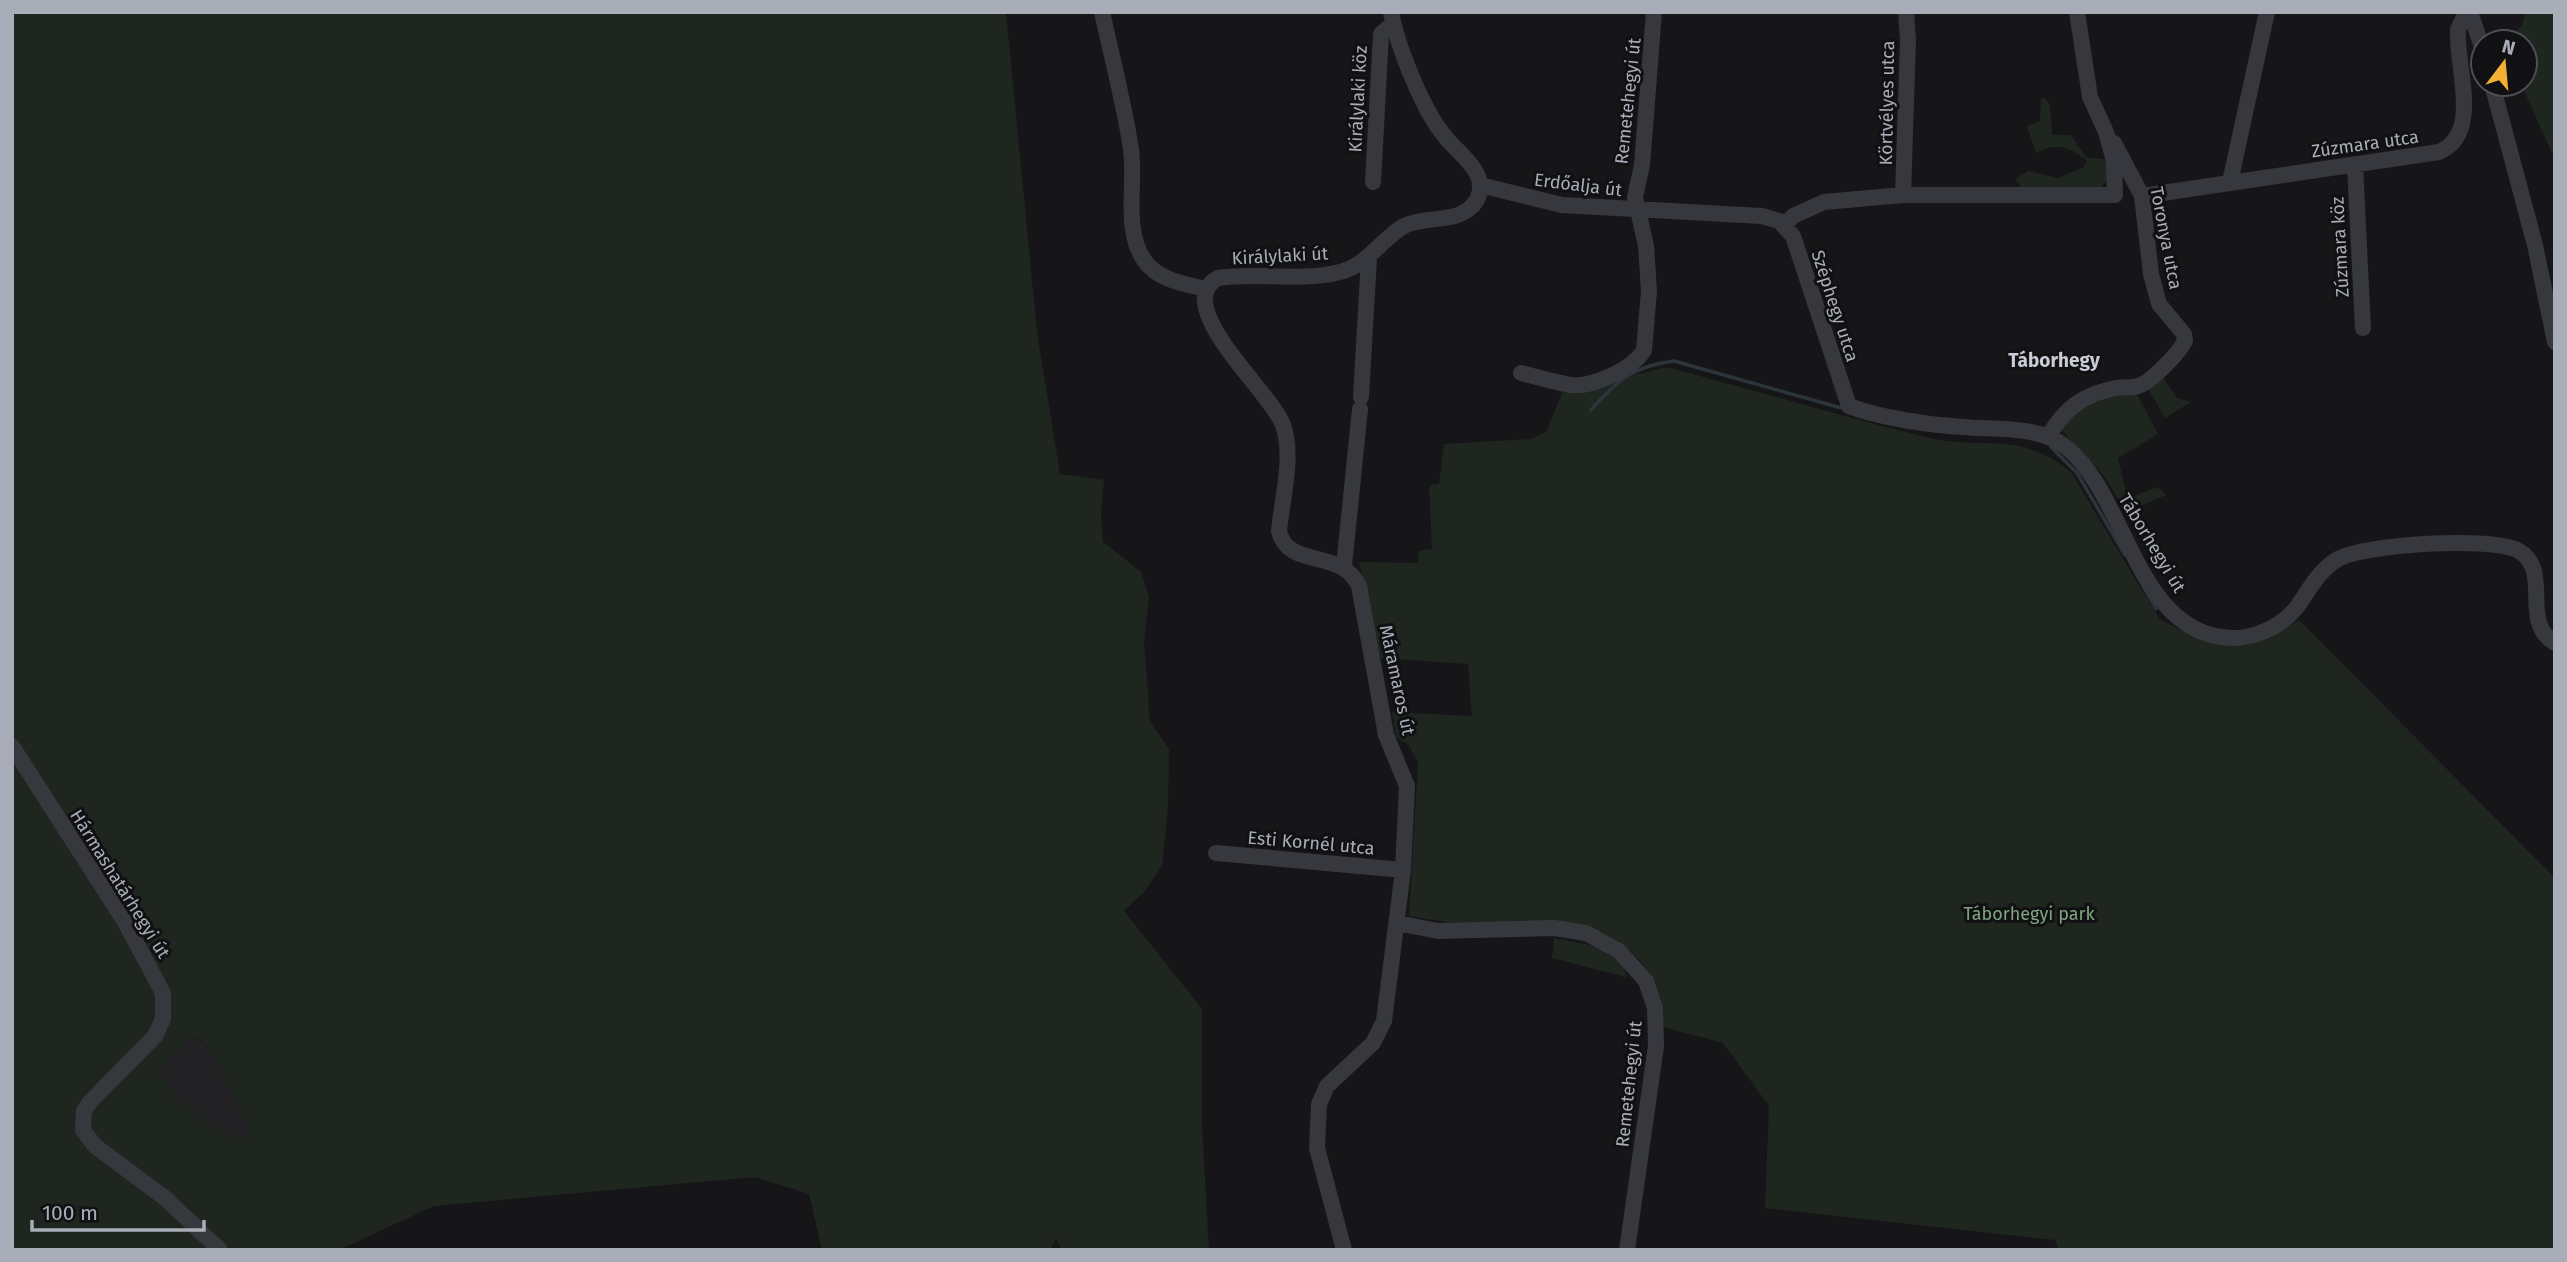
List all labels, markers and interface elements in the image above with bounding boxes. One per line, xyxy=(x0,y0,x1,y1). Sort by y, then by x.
north arrow xyxy=(2469,28,2539,98)
text: N xyxy=(2499,34,2518,60)
street label: Remetehegyi út xyxy=(1610,36,1646,165)
street label: Körtvélyes utca xyxy=(1875,41,1899,165)
street label: Királylaki köz xyxy=(1344,45,1372,153)
street label: Zúzmara utca xyxy=(2310,126,2420,162)
street label: Erdőalja út xyxy=(1533,169,1624,201)
street label: Toronya utca xyxy=(2145,185,2187,291)
street label: Zúzmara köz xyxy=(2326,196,2354,298)
street label: Királylaki út xyxy=(1231,242,1329,270)
street label: Széphegy utca xyxy=(1807,247,1863,365)
district label: Táborhegy xyxy=(2008,349,2100,372)
street label: Táborhegyi út xyxy=(2114,489,2190,597)
street label: Máramaros út xyxy=(1375,623,1420,738)
street label: Hármashatárhegyi út xyxy=(65,806,175,963)
street label: Esti Kornél utca xyxy=(1247,826,1375,860)
park label: Táborhegyi park xyxy=(1963,903,2095,925)
street label: Remetehegyi út xyxy=(1611,1019,1647,1148)
scale bar xyxy=(32,1188,203,1232)
text: 100 m xyxy=(42,1200,98,1226)

